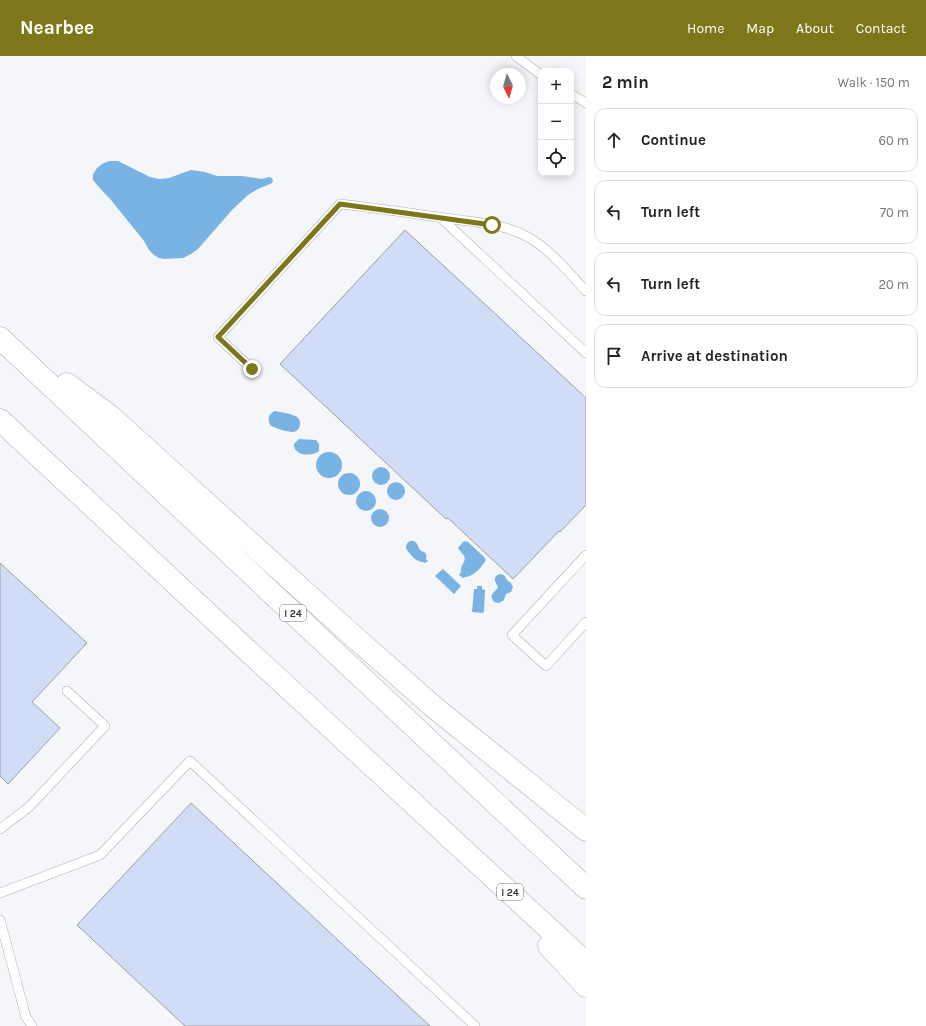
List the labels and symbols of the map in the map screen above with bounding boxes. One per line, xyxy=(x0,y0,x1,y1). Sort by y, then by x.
north arrow xyxy=(490,68,526,104)
route start xyxy=(483,216,501,234)
route end xyxy=(243,360,261,378)
road number: I 24 xyxy=(280,605,306,621)
road number: I 24 xyxy=(497,884,523,900)

